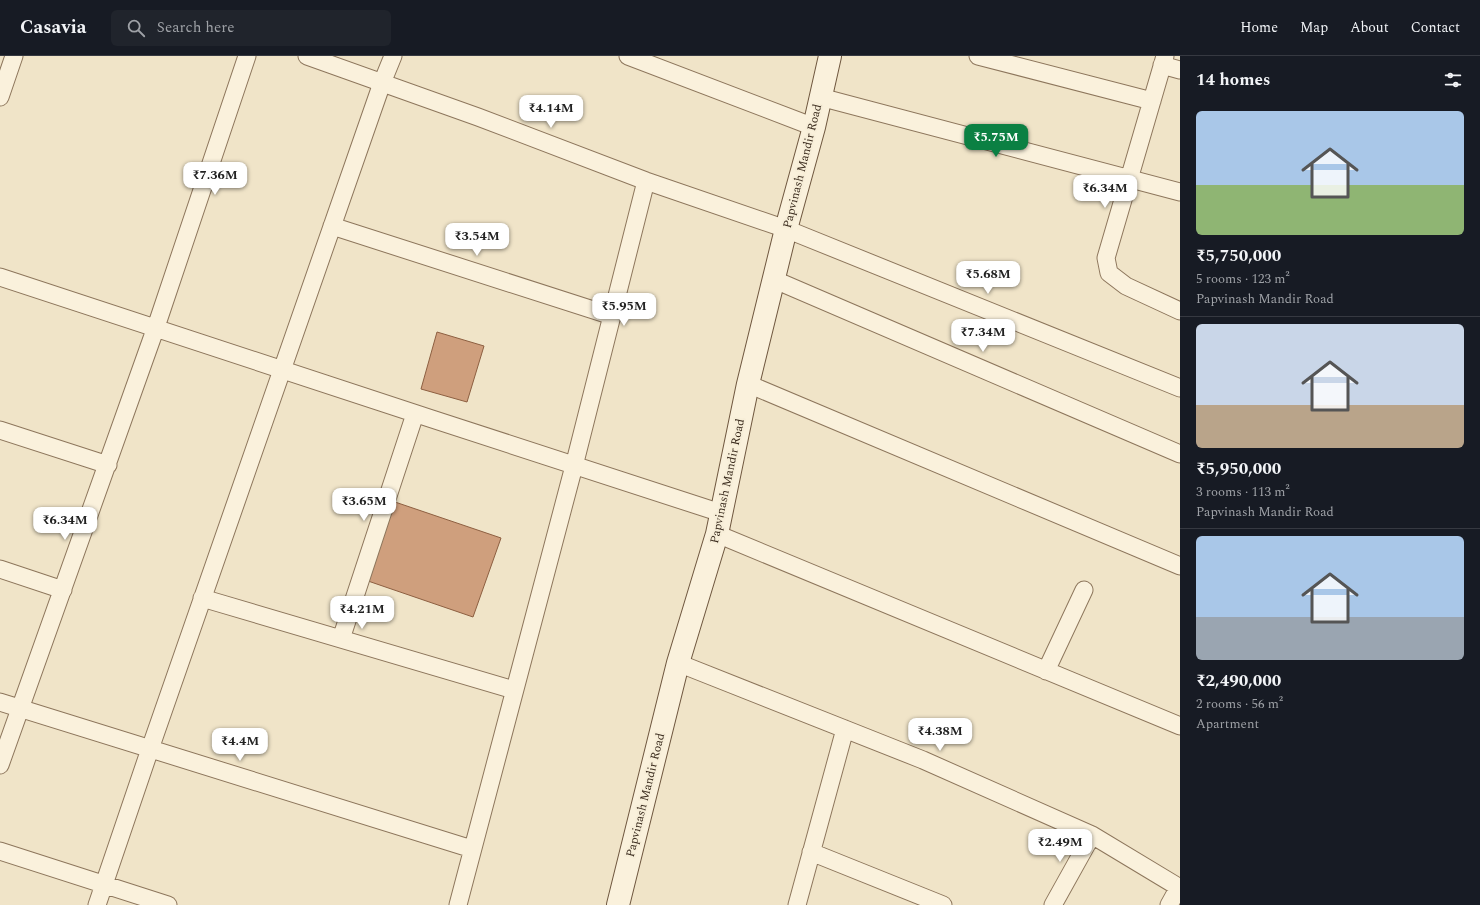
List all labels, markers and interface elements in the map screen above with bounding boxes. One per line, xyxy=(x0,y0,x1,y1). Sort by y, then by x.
search box xyxy=(111,10,391,46)
text: Casavia xyxy=(20,13,87,42)
text: Search here xyxy=(157,16,234,39)
icon: search xyxy=(125,17,147,39)
text: Home xyxy=(1240,17,1278,38)
text: Map xyxy=(1300,17,1328,38)
text: About xyxy=(1350,17,1389,38)
text: Contact xyxy=(1411,17,1460,38)
text: 14 homes xyxy=(1196,67,1270,93)
icon: filters xyxy=(1442,69,1464,91)
pin: ₹4.14M xyxy=(518,95,584,129)
text: ₹4.14M xyxy=(528,98,574,118)
street label: Papvinash Mandir Road xyxy=(778,102,827,230)
pin: ₹5.75M xyxy=(963,124,1029,158)
text: ₹5.75M xyxy=(973,127,1019,147)
icon: home xyxy=(1294,137,1366,209)
pin: ₹7.36M xyxy=(182,162,248,196)
text: ₹7.36M xyxy=(192,165,238,185)
pin: ₹6.34M xyxy=(1072,175,1138,209)
text: ₹6.34M xyxy=(1082,178,1128,198)
pin: ₹3.54M xyxy=(444,223,510,257)
text: ₹3.54M xyxy=(454,226,500,246)
text: ₹5,750,000 xyxy=(1196,243,1281,269)
pin: ₹5.68M xyxy=(955,261,1021,295)
text: ₹5.68M xyxy=(965,264,1011,284)
text: 5 rooms · 123 m² xyxy=(1196,269,1290,289)
text: Papvinash Mandir Road xyxy=(1196,289,1334,309)
pin: ₹5.95M xyxy=(591,293,657,327)
text: ₹5.95M xyxy=(601,296,647,316)
pin: ₹7.34M xyxy=(950,319,1016,353)
text: ₹7.34M xyxy=(960,322,1006,342)
icon: home xyxy=(1294,350,1366,422)
street label: Papvinash Mandir Road xyxy=(705,417,750,545)
text: ₹5,950,000 xyxy=(1196,456,1281,482)
text: 3 rooms · 113 m² xyxy=(1196,482,1290,502)
pin: ₹3.65M xyxy=(331,488,397,522)
text: ₹3.65M xyxy=(341,491,387,511)
text: Papvinash Mandir Road xyxy=(1196,502,1334,522)
pin: ₹6.34M xyxy=(32,507,98,541)
text: ₹6.34M xyxy=(42,510,88,530)
icon: home xyxy=(1294,562,1366,634)
pin: ₹4.21M xyxy=(329,596,395,630)
text: ₹4.21M xyxy=(339,599,385,619)
text: ₹2,490,000 xyxy=(1196,668,1281,694)
text: 2 rooms · 56 m² xyxy=(1196,694,1283,714)
text: Apartment xyxy=(1196,714,1259,734)
pin: ₹4.38M xyxy=(907,718,973,752)
text: ₹4.38M xyxy=(917,721,963,741)
pin: ₹4.4M xyxy=(212,728,268,762)
text: ₹4.4M xyxy=(221,731,259,751)
street label: Papvinash Mandir Road xyxy=(621,731,670,859)
pin: ₹2.49M xyxy=(1027,829,1093,863)
text: ₹2.49M xyxy=(1037,832,1083,852)

